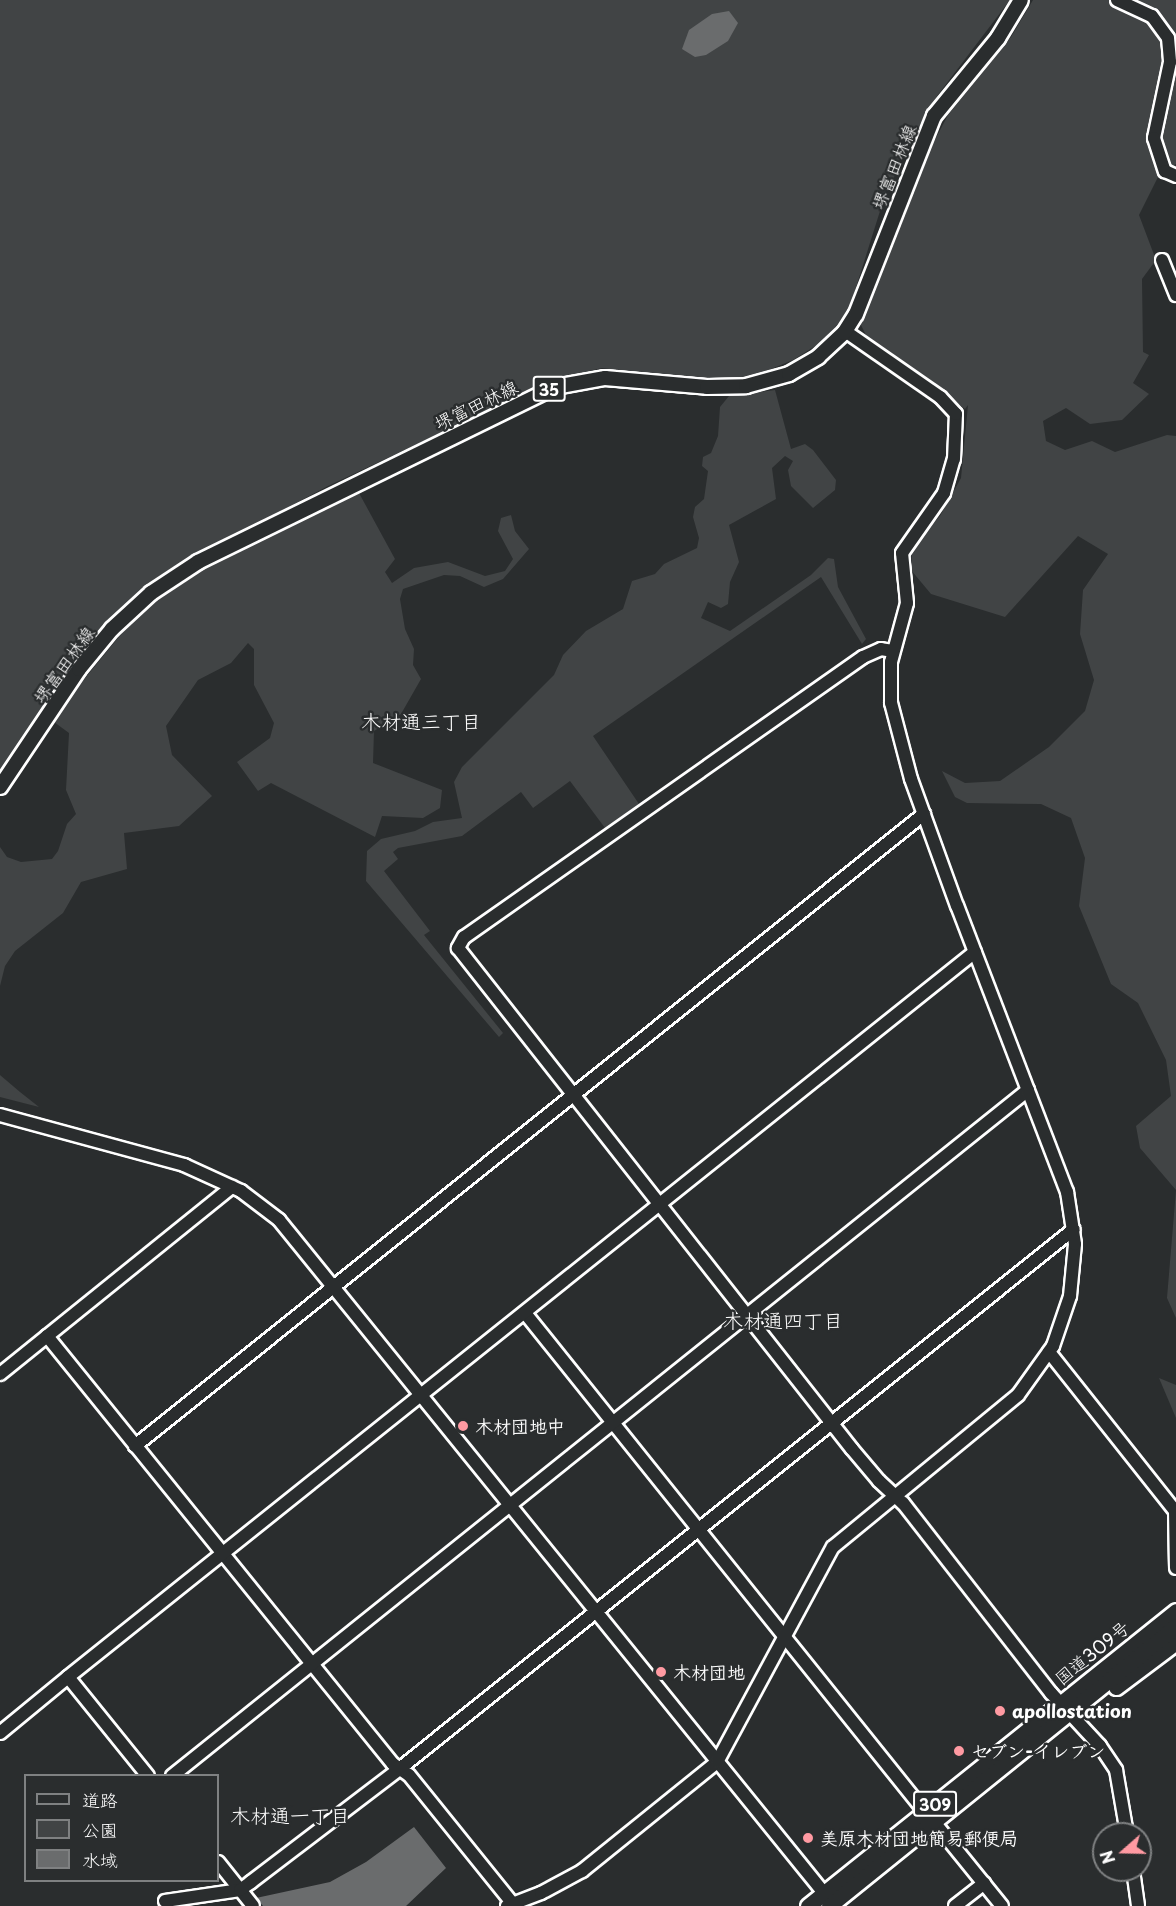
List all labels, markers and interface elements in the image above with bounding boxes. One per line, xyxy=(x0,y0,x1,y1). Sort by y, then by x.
street label: 堺富田林線 xyxy=(867,121,921,213)
street label: 堺富田林線 xyxy=(431,376,521,434)
road number: 35 xyxy=(532,376,566,402)
street label: 堺富田林線 xyxy=(29,622,99,708)
district label: 木材通三丁目 xyxy=(361,709,481,733)
district label: 木材通四丁目 xyxy=(723,1308,843,1332)
place label: 木材団地中 xyxy=(475,1415,565,1437)
marker: 木材団地中 xyxy=(456,1419,470,1433)
street label: 国道309号 xyxy=(1050,1616,1134,1690)
place label: 木材団地 xyxy=(673,1661,745,1683)
marker: 木材団地 xyxy=(654,1665,668,1679)
place label: apollostation xyxy=(1012,1700,1132,1722)
marker: apollostation xyxy=(993,1704,1007,1718)
place label: セブン-イレブン xyxy=(971,1740,1105,1762)
marker: セブン-イレブン xyxy=(952,1744,966,1758)
legend xyxy=(24,1774,219,1882)
text: 道路 xyxy=(82,1786,118,1813)
road number: 309 xyxy=(912,1791,958,1817)
district label: 木材通一丁目 xyxy=(230,1803,350,1827)
text: 公園 xyxy=(82,1816,118,1843)
north arrow xyxy=(1092,1822,1152,1882)
place label: 美原木材団地簡易郵便局 xyxy=(820,1827,1018,1849)
marker: 美原木材団地簡易郵便局 xyxy=(801,1831,815,1845)
text: 水域 xyxy=(82,1846,118,1873)
text: N xyxy=(1094,1847,1120,1868)

